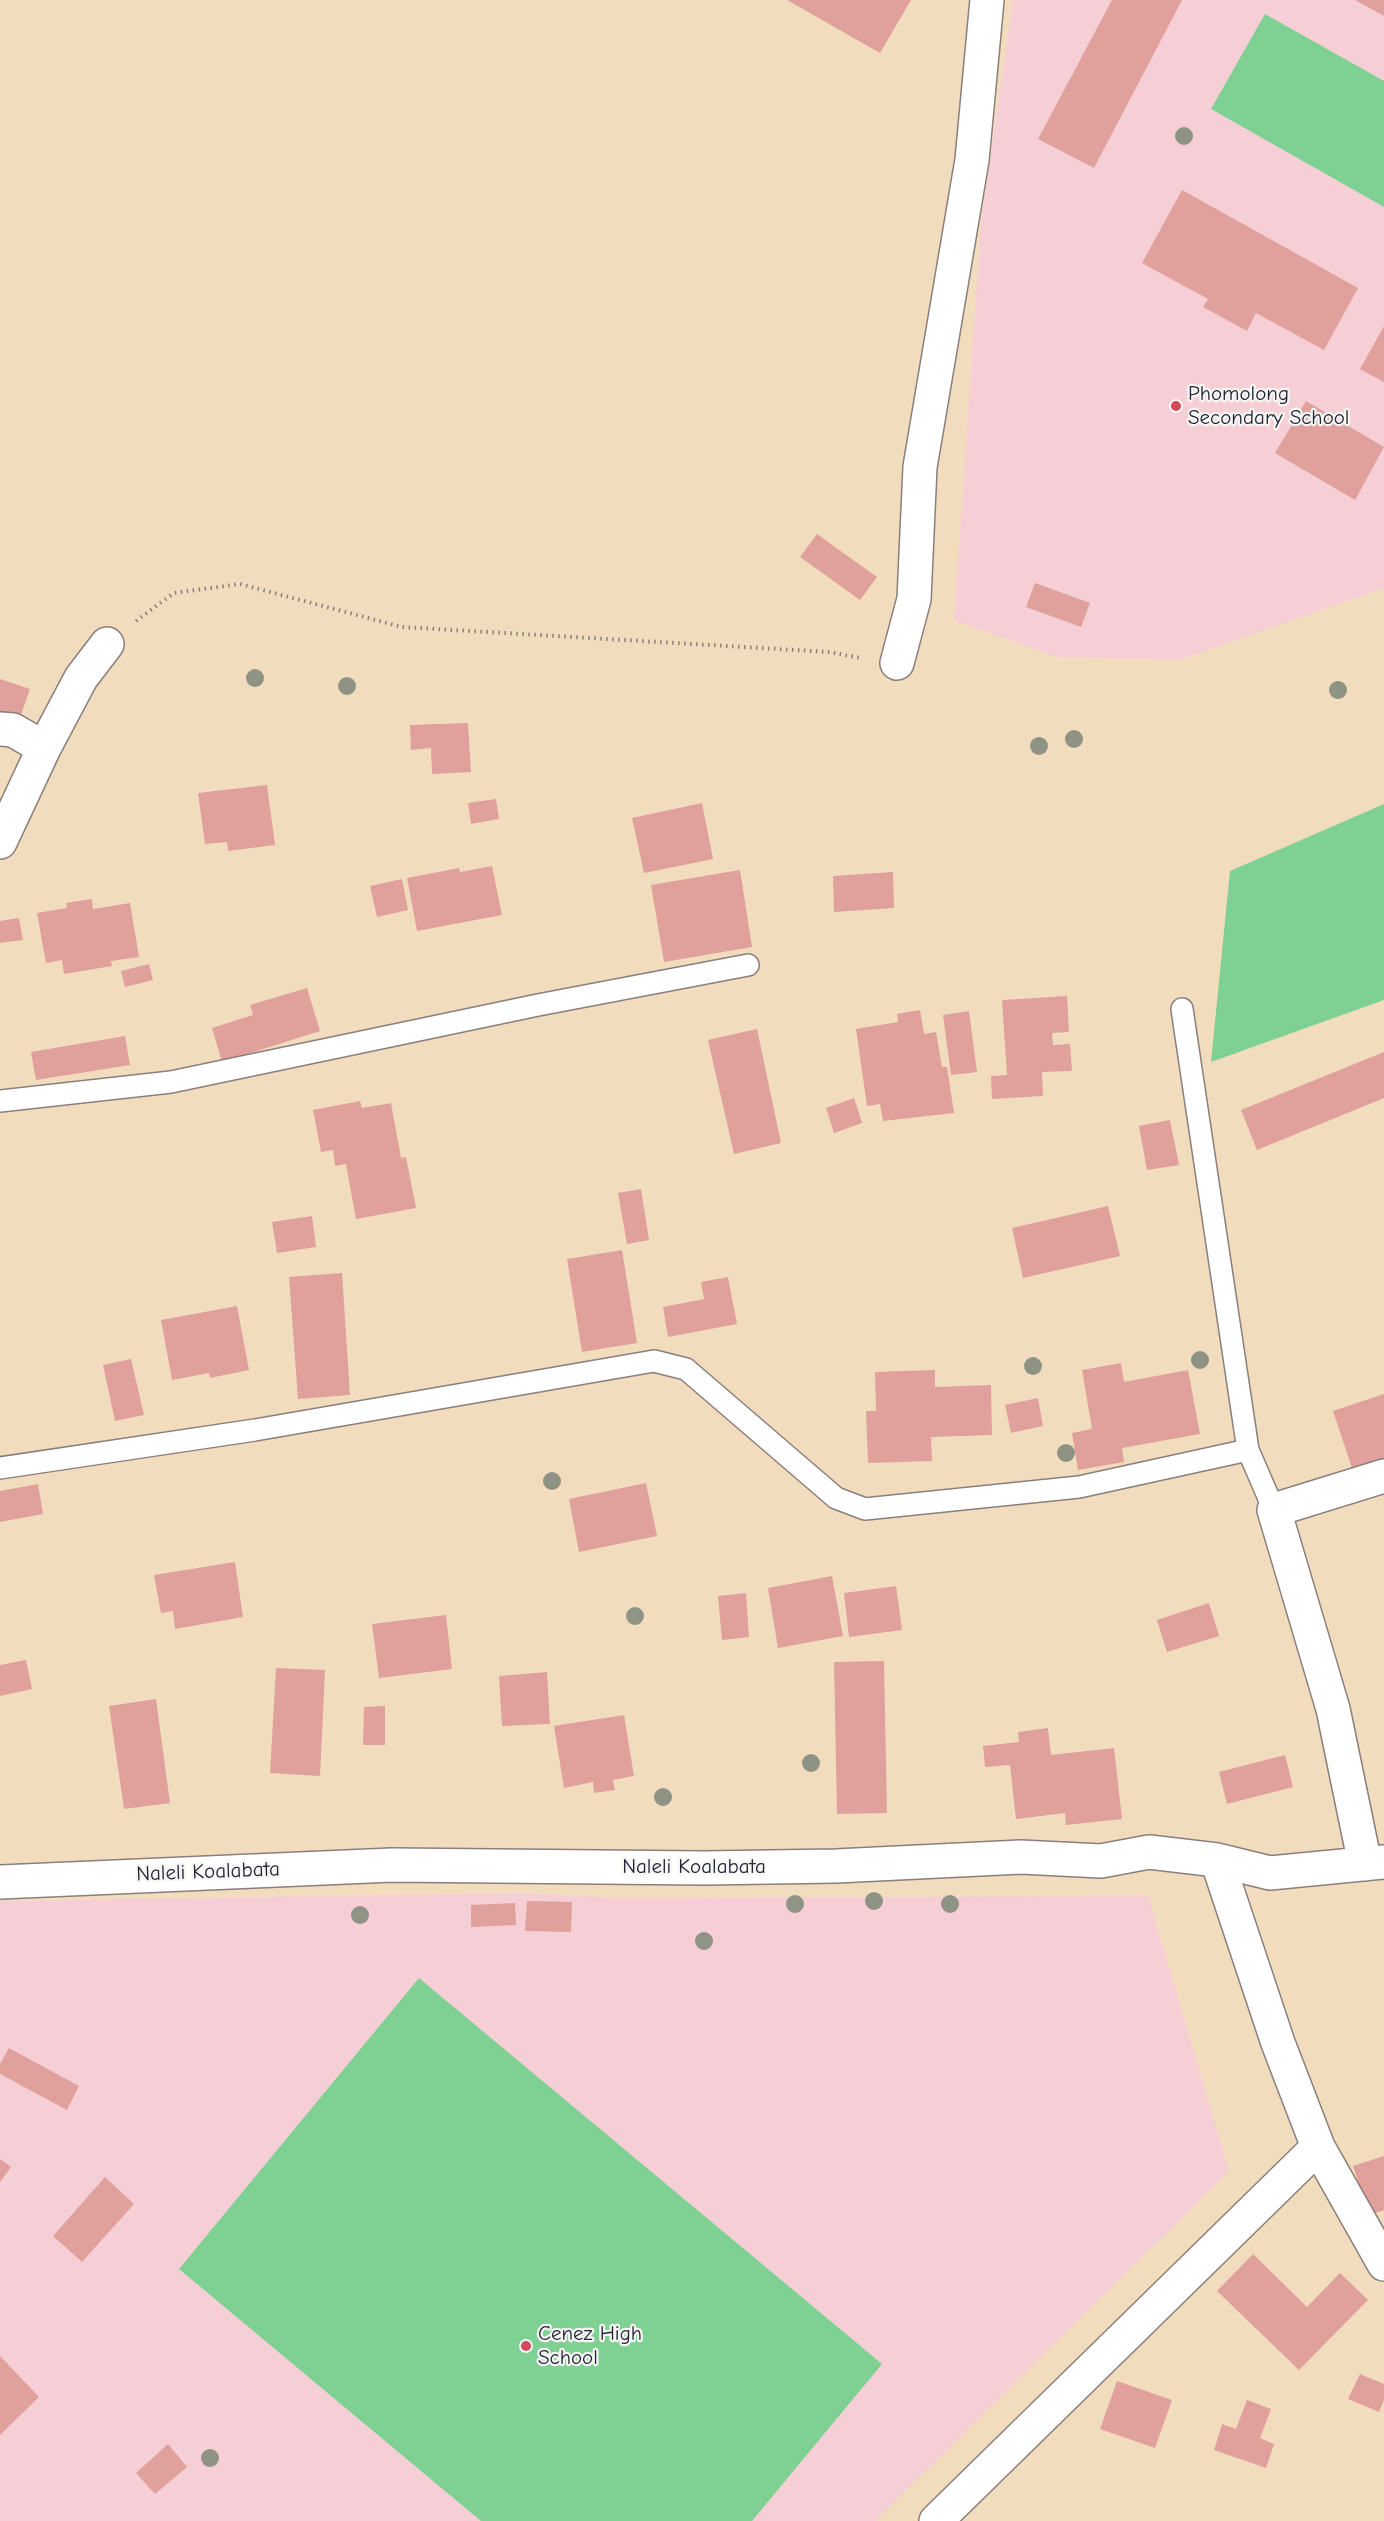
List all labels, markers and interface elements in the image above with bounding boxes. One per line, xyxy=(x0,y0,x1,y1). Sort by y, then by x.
place label: Phomolong Secondary School xyxy=(1188,381,1349,431)
marker: Phomolong Secondary School xyxy=(1169,399,1183,413)
street label: Naleli Koalabata xyxy=(622,1854,766,1880)
street label: Naleli Koalabata xyxy=(136,1857,280,1887)
place label: Cenez High School xyxy=(538,2321,642,2371)
marker: Cenez High School xyxy=(519,2339,533,2353)

